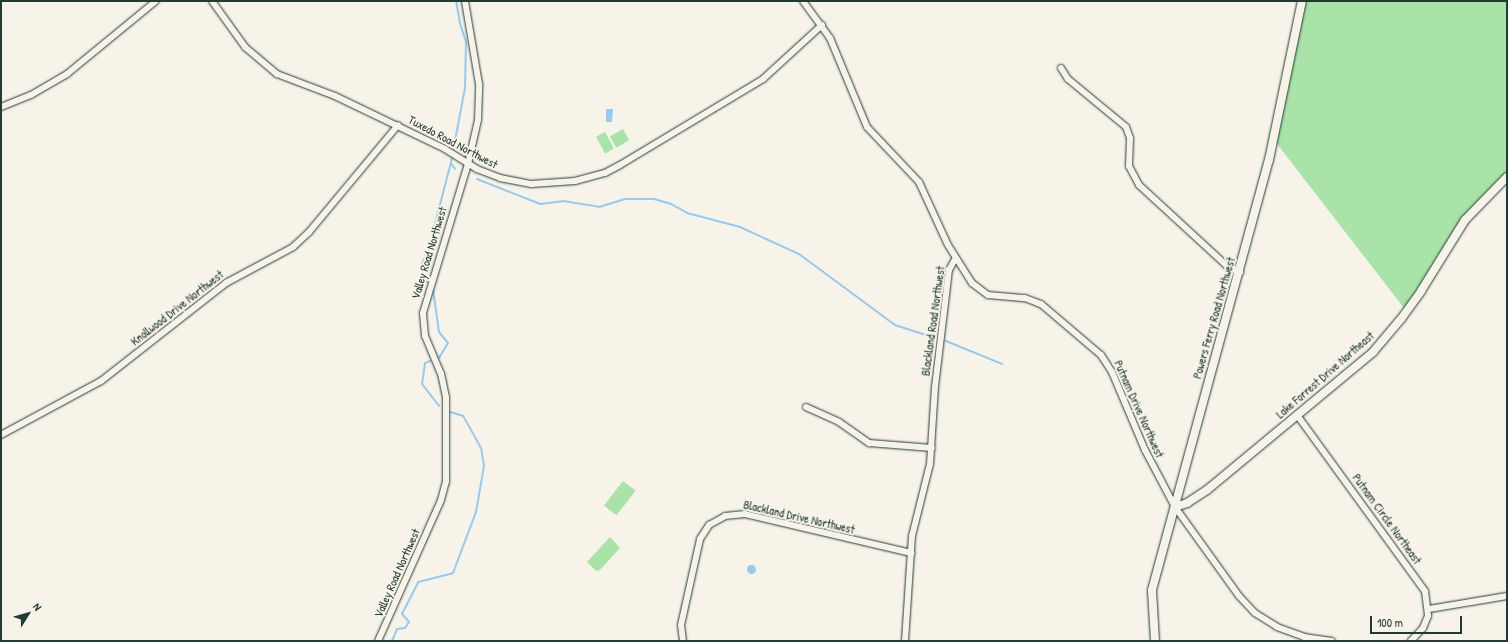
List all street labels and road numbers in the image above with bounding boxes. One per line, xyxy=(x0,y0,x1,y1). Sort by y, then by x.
street label: Tuxedo Road Northwest xyxy=(406,112,500,172)
street label: Valley Road Northwest xyxy=(408,205,450,301)
street label: Powers Ferry Road Northwest xyxy=(1190,256,1238,380)
street label: Blackland Road Northwest xyxy=(918,265,948,377)
street label: Knollwood Drive Northwest xyxy=(128,267,226,349)
street label: Lake Forrest Drive Northeast xyxy=(1273,329,1377,421)
street label: Putnam Drive Northwest xyxy=(1111,358,1167,460)
street label: Putnam Circle Northeast xyxy=(1349,471,1425,567)
street label: Blackland Drive Northwest xyxy=(742,497,856,537)
street label: Valley Road Northwest xyxy=(371,526,423,620)

